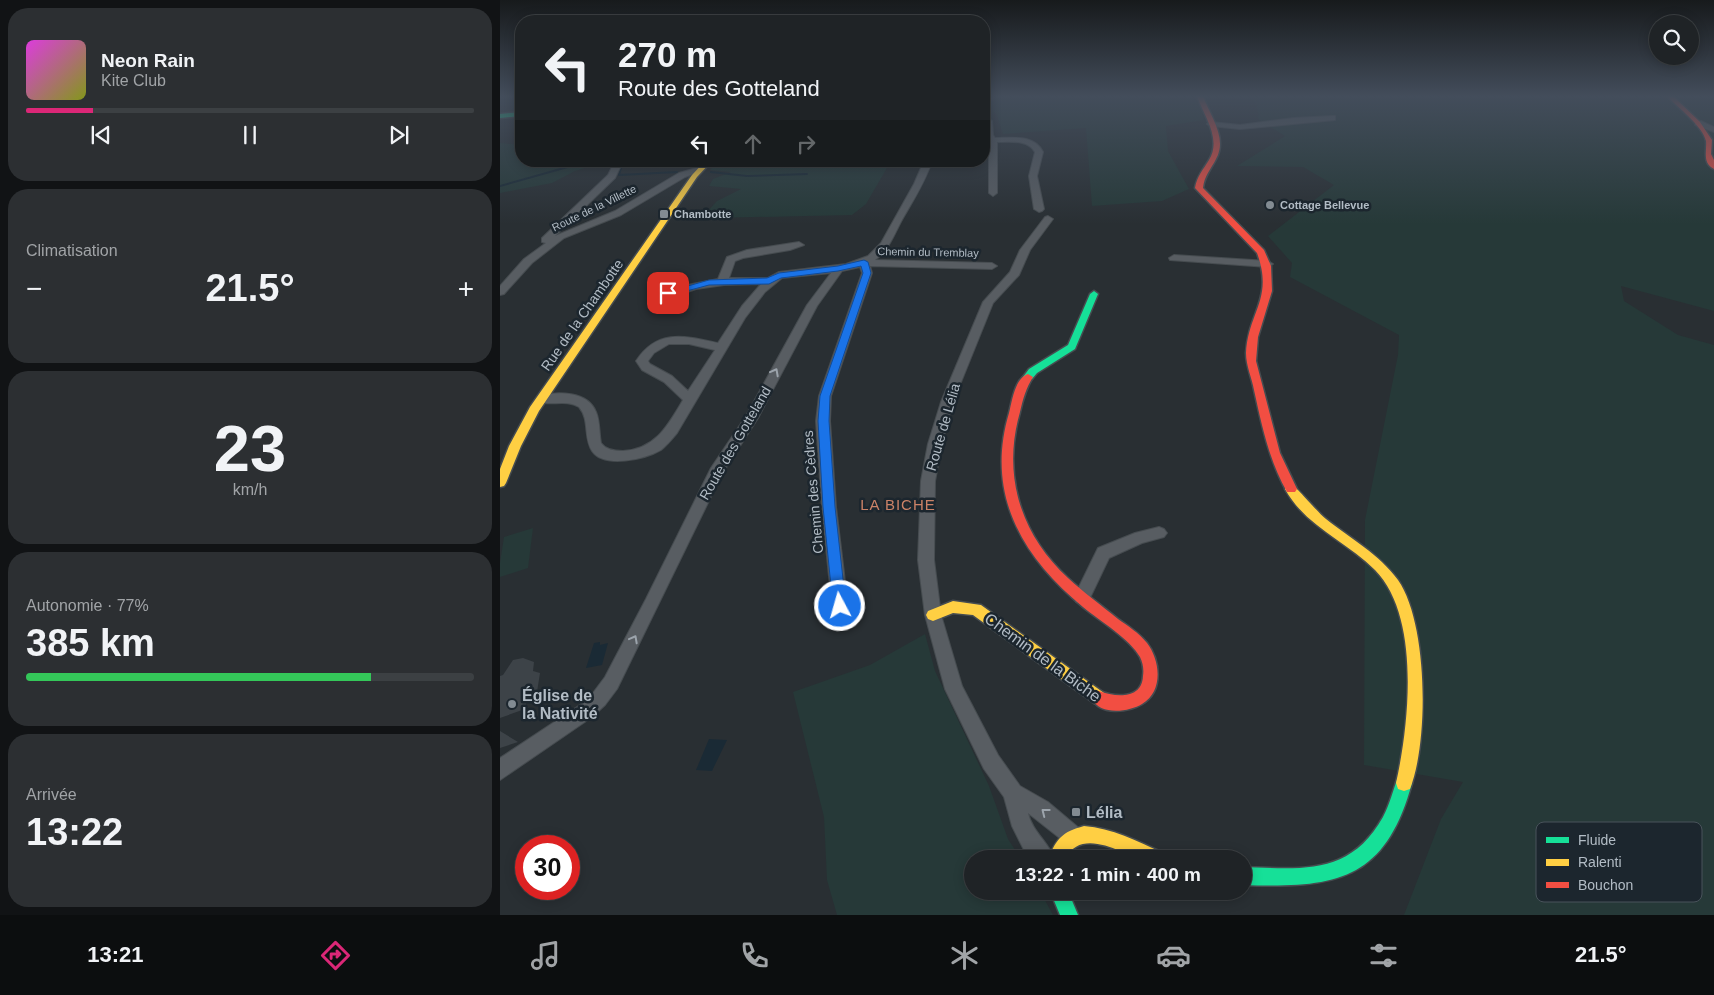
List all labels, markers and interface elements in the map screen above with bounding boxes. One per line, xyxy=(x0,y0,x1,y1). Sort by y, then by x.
map controls xyxy=(1649,15,1699,65)
button: search xyxy=(1649,15,1699,65)
icon: left xyxy=(535,35,600,100)
text: 270 m xyxy=(618,35,717,74)
text: Neon Rain xyxy=(101,50,195,71)
text: Kite Club xyxy=(101,72,166,89)
text: Route des Gotteland xyxy=(618,76,820,101)
icon: previous xyxy=(87,121,115,149)
icon: pause xyxy=(236,121,264,149)
icon: next xyxy=(385,121,413,149)
icon: left xyxy=(686,130,714,158)
icon: ahead xyxy=(739,130,767,158)
icon: right xyxy=(792,130,820,158)
street label: Route de la Villette xyxy=(550,182,638,234)
marker: Cottage Bellevue xyxy=(1264,199,1276,211)
place label: Cottage Bellevue xyxy=(1280,199,1369,211)
marker: Chambotte xyxy=(658,208,670,220)
place label: Chambotte xyxy=(674,208,731,220)
text: Climatisation xyxy=(26,242,118,259)
street label: Chemin du Tremblay xyxy=(877,245,979,259)
street label: Rue de la Chambotte xyxy=(538,256,627,374)
text: 21.5° xyxy=(205,267,295,309)
pin xyxy=(647,272,689,314)
text: − xyxy=(26,273,42,304)
text: + xyxy=(458,273,474,304)
icon: arrive xyxy=(654,279,682,307)
one-way arrow xyxy=(769,369,779,378)
street label: Route de Lélia xyxy=(923,381,963,473)
street label: Route des Gotteland xyxy=(696,383,774,503)
text: 23 xyxy=(214,412,286,485)
street label: Chemin des Cèdres xyxy=(800,430,826,554)
text: km/h xyxy=(233,481,267,498)
district label: LA BICHE xyxy=(860,496,936,513)
position arrow xyxy=(813,579,865,631)
text: Autonomie · 77% xyxy=(26,597,149,614)
street label: Chemin de la Biche xyxy=(982,610,1104,705)
text: 385 km xyxy=(26,622,155,664)
one-way arrow xyxy=(628,636,638,645)
place label: Église de la Nativité xyxy=(522,686,598,722)
marker: Église de la Nativité xyxy=(506,698,518,710)
text: Arrivée xyxy=(26,786,77,803)
place label: Lélia xyxy=(1086,804,1123,821)
marker: Lélia xyxy=(1070,806,1082,818)
one-way arrow xyxy=(1042,810,1051,818)
text: 13:22 xyxy=(26,811,123,853)
legend xyxy=(1536,822,1702,902)
text: Fluide xyxy=(1578,832,1616,848)
speed limit sign: 30 xyxy=(515,835,580,900)
text: Ralenti xyxy=(1578,854,1622,870)
text: 13:22 · 1 min · 400 m xyxy=(1015,864,1201,885)
text: Bouchon xyxy=(1578,877,1633,893)
icon: directions xyxy=(318,938,353,973)
icon: music xyxy=(528,938,563,973)
icon: phone xyxy=(737,938,772,973)
icon: climate xyxy=(947,938,982,973)
icon: car xyxy=(1156,938,1191,973)
icon: filters xyxy=(1366,938,1401,973)
text: 13:21 xyxy=(87,942,144,967)
text: 21.5° xyxy=(1575,942,1627,967)

